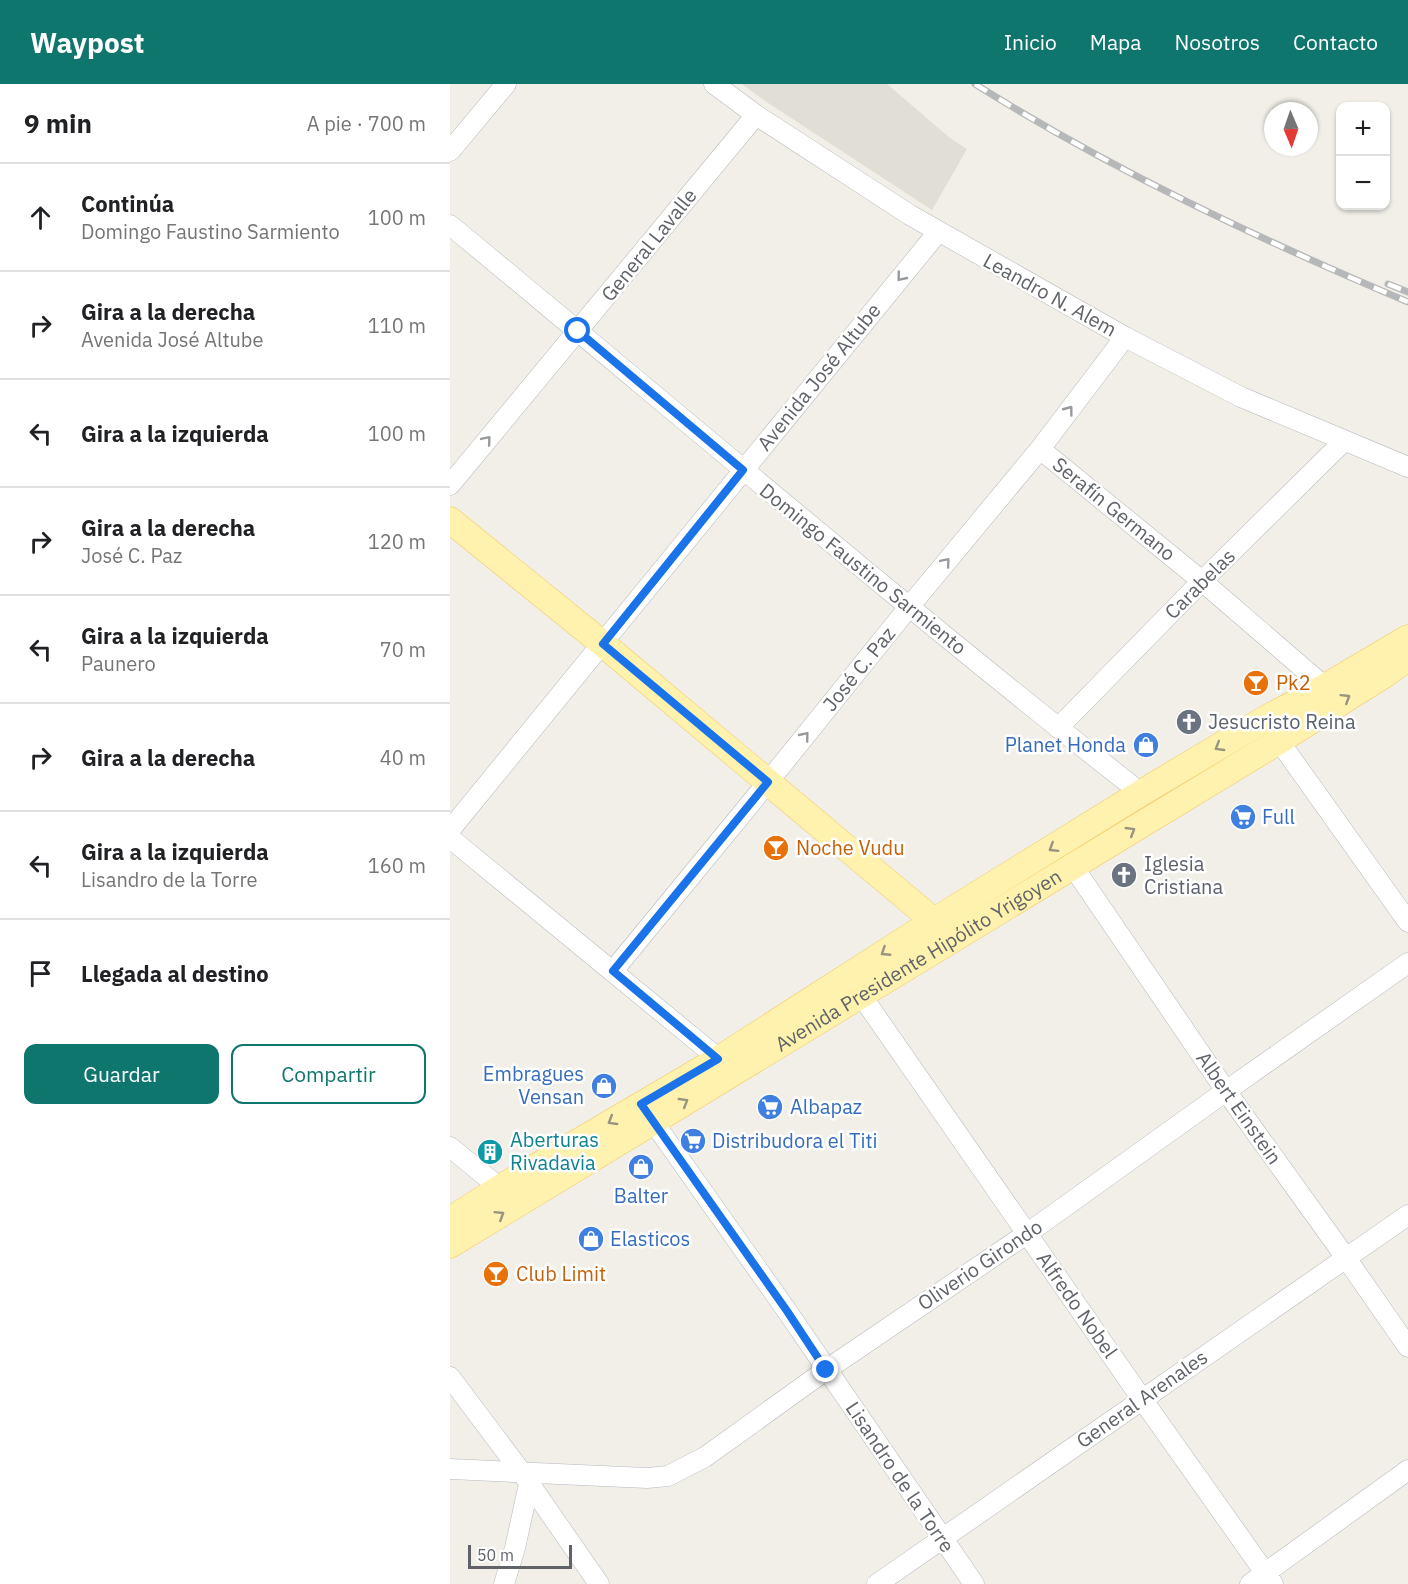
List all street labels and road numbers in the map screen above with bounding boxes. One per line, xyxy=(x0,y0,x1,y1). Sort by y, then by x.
street label: General Lavalle xyxy=(595,183,703,307)
street label: Leandro N. Alem xyxy=(979,247,1122,342)
street label: Avenida José Altube xyxy=(751,297,887,456)
street label: Serafín Germano xyxy=(1047,451,1181,567)
street label: Domingo Faustino Sarmiento xyxy=(754,477,972,661)
street label: Carabelas xyxy=(1158,542,1241,625)
street label: José C. Paz xyxy=(816,621,901,717)
street label: Avenida Presidente Hipólito Yrigoyen xyxy=(770,862,1066,1057)
street label: Albert Einstein xyxy=(1191,1046,1288,1169)
street label: Oliverio Girondo xyxy=(912,1213,1047,1316)
street label: Alfredo Nobel xyxy=(1031,1246,1124,1363)
street label: General Arenales xyxy=(1071,1343,1213,1454)
street label: Lisandro de la Torre xyxy=(840,1396,961,1557)

